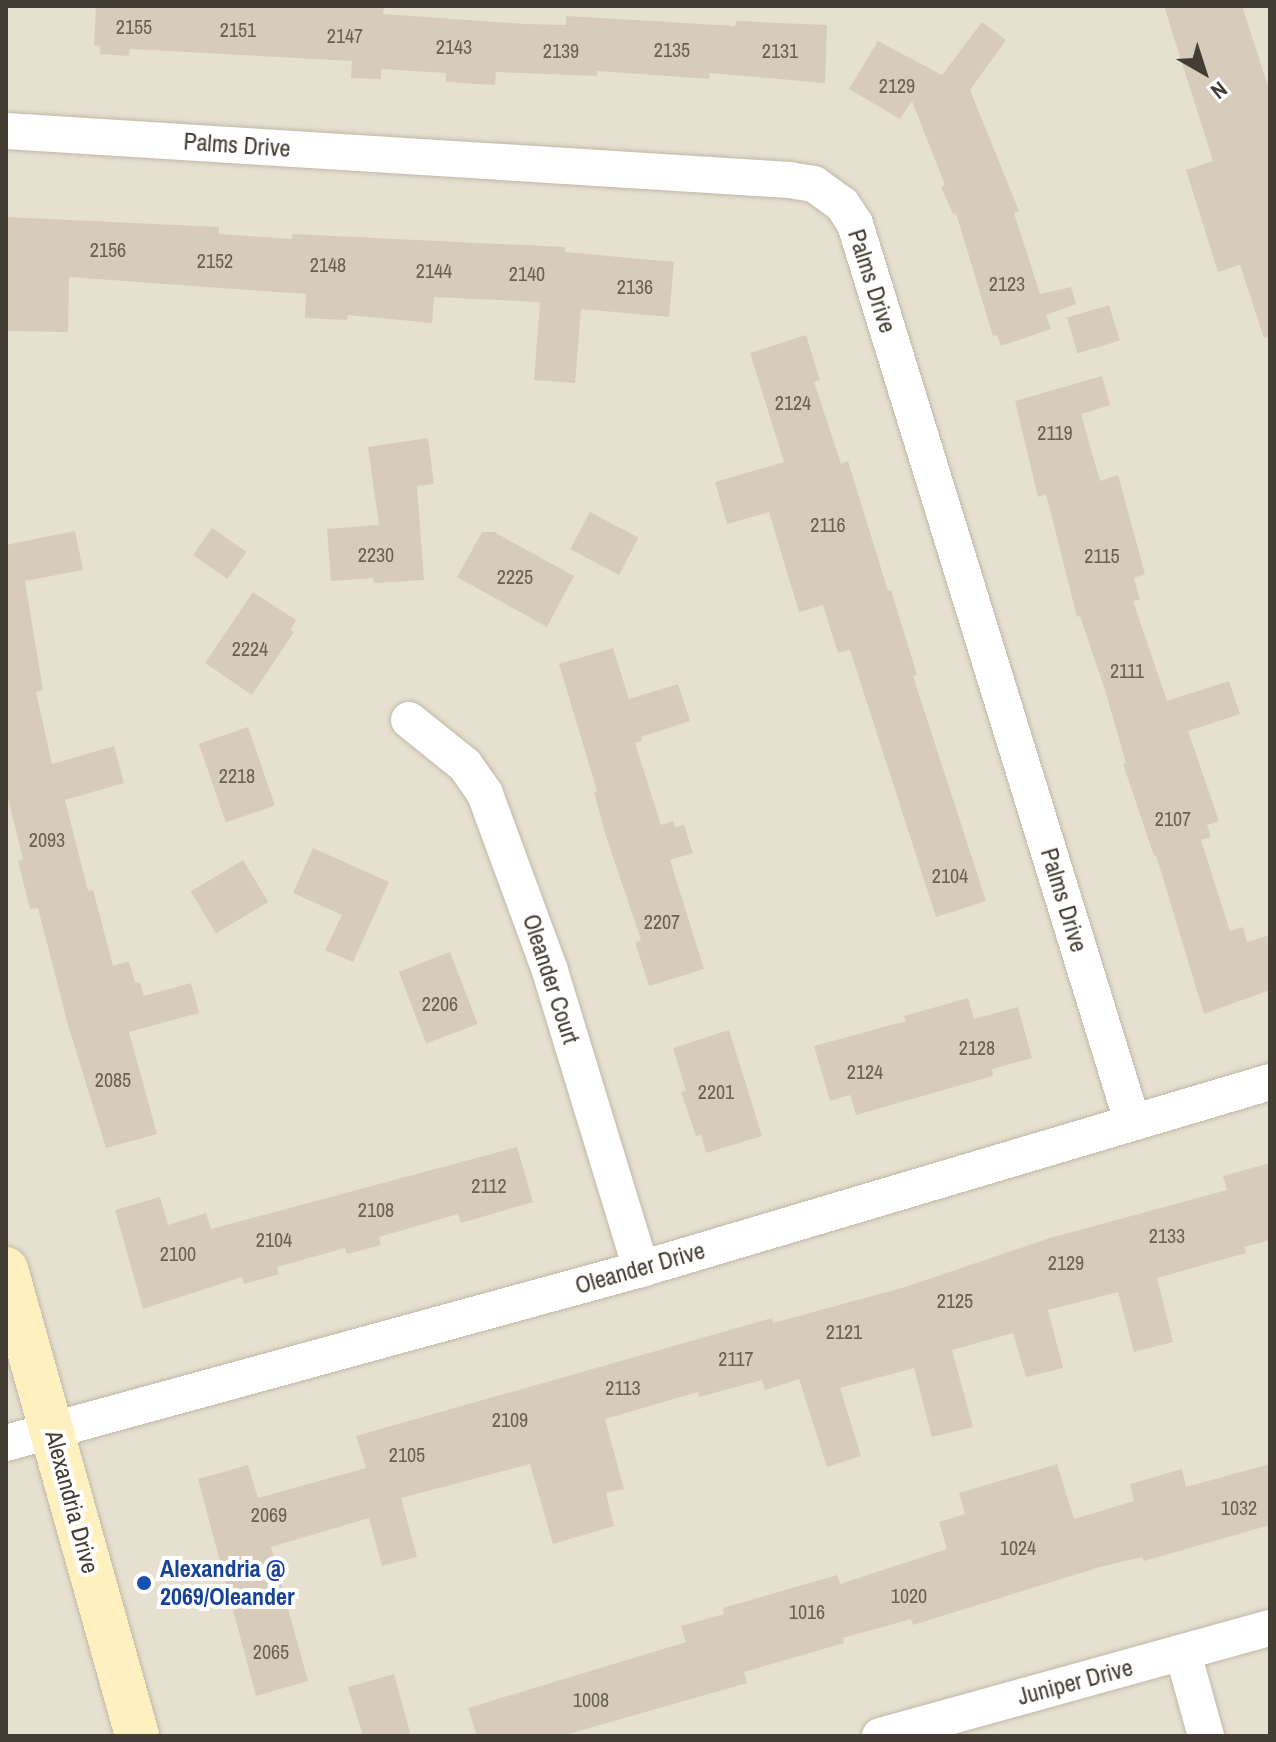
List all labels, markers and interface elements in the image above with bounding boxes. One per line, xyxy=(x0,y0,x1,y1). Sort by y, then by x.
house number: 2155 xyxy=(116,14,152,38)
house number: 2151 xyxy=(220,17,256,41)
house number: 2147 xyxy=(327,23,363,47)
north arrow xyxy=(1164,32,1244,112)
house number: 2143 xyxy=(436,34,472,58)
house number: 2135 xyxy=(654,37,690,61)
house number: 2139 xyxy=(543,38,579,62)
house number: 2131 xyxy=(762,38,798,62)
house number: 2129 xyxy=(879,73,915,97)
text: N xyxy=(1205,75,1234,106)
street label: Palms Drive xyxy=(183,127,291,163)
street label: Palms Drive xyxy=(842,226,902,336)
house number: 2156 xyxy=(90,237,126,261)
house number: 2152 xyxy=(197,248,233,272)
house number: 2148 xyxy=(310,252,346,276)
house number: 2144 xyxy=(416,258,452,282)
house number: 2140 xyxy=(509,261,545,285)
house number: 2123 xyxy=(989,271,1025,295)
house number: 2136 xyxy=(617,274,653,298)
house number: 2124 xyxy=(775,390,811,414)
house number: 2119 xyxy=(1037,420,1073,444)
house number: 2116 xyxy=(810,512,846,536)
house number: 2230 xyxy=(358,542,394,566)
house number: 2115 xyxy=(1084,543,1120,567)
house number: 2225 xyxy=(497,564,533,588)
house number: 2224 xyxy=(232,636,268,660)
house number: 2111 xyxy=(1110,658,1144,682)
house number: 2218 xyxy=(219,763,255,787)
house number: 2107 xyxy=(1155,806,1191,830)
house number: 2093 xyxy=(29,827,65,851)
street label: Palms Drive xyxy=(1035,845,1093,955)
house number: 2104 xyxy=(932,863,968,887)
house number: 2207 xyxy=(644,909,680,933)
street label: Oleander Court xyxy=(517,911,585,1047)
house number: 2206 xyxy=(422,991,458,1015)
house number: 2128 xyxy=(959,1035,995,1059)
house number: 2124 xyxy=(847,1059,883,1083)
house number: 2085 xyxy=(95,1067,131,1091)
house number: 2201 xyxy=(698,1079,734,1103)
house number: 2112 xyxy=(471,1173,507,1197)
house number: 2108 xyxy=(358,1197,394,1221)
house number: 2133 xyxy=(1149,1223,1185,1247)
house number: 2104 xyxy=(256,1227,292,1251)
street label: Oleander Drive xyxy=(572,1236,708,1300)
house number: 2100 xyxy=(160,1241,196,1265)
house number: 2129 xyxy=(1048,1250,1084,1274)
house number: 2125 xyxy=(937,1288,973,1312)
house number: 2121 xyxy=(826,1319,862,1343)
house number: 2117 xyxy=(718,1346,754,1370)
house number: 2113 xyxy=(605,1375,641,1399)
house number: 2109 xyxy=(492,1407,528,1431)
street label: Alexandria Drive xyxy=(39,1427,105,1577)
house number: 2105 xyxy=(389,1442,425,1466)
house number: 1032 xyxy=(1221,1495,1257,1519)
house number: 2069 xyxy=(251,1502,287,1526)
house number: 1024 xyxy=(1000,1535,1036,1559)
place label: Alexandria @ 2069/Oleander xyxy=(160,1555,295,1611)
marker: Alexandria @ 2069/Oleander xyxy=(135,1574,153,1592)
house number: 1020 xyxy=(891,1583,927,1607)
house number: 1016 xyxy=(789,1599,825,1623)
house number: 2065 xyxy=(253,1639,289,1663)
street label: Juniper Drive xyxy=(1014,1653,1136,1711)
house number: 1008 xyxy=(573,1687,609,1711)

